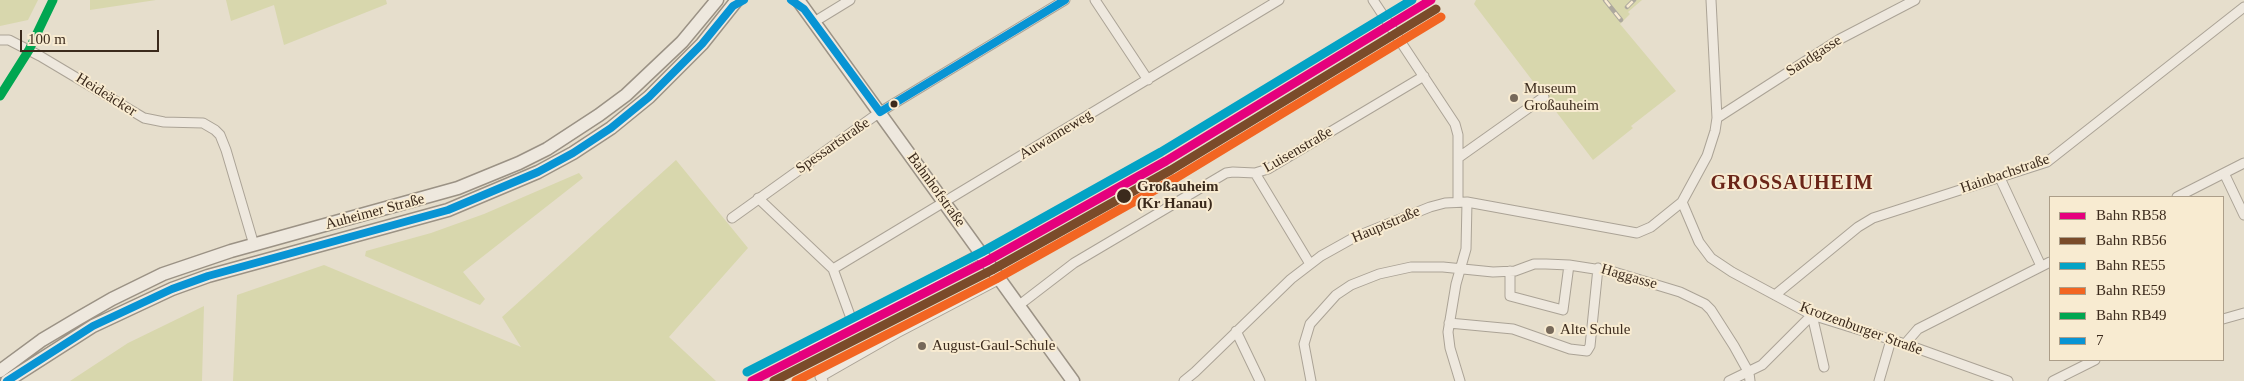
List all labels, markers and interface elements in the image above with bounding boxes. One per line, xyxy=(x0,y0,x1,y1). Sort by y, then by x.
scale bar xyxy=(22,20,161,52)
text: 100 m xyxy=(28,31,66,47)
street label: Sandgasse xyxy=(1783,31,1845,81)
street label: Heideäcker xyxy=(72,69,140,121)
place label: Museum Großauheim xyxy=(1524,80,1599,115)
marker: Museum Großauheim xyxy=(1508,92,1520,104)
unlabelled marker xyxy=(889,99,899,109)
street label: Auwanneweg xyxy=(1016,106,1096,164)
street label: Spessartstraße xyxy=(793,114,873,178)
street label: Luisenstraße xyxy=(1260,123,1336,177)
street label: Bahnhofstraße xyxy=(903,149,969,231)
street label: Hainbachstraße xyxy=(1958,150,2052,198)
district label: GROSSAUHEIM xyxy=(1709,172,1875,196)
place label: Großauheim (Kr Hanau) xyxy=(1137,178,1218,213)
marker: Großauheim (Kr Hanau) xyxy=(1115,187,1133,205)
street label: Auheimer Straße xyxy=(323,190,427,234)
legend xyxy=(2049,196,2224,361)
street label: Hauptstraße xyxy=(1349,203,1423,247)
text: Bahn RB58 xyxy=(2096,207,2166,223)
text: Bahn RB56 xyxy=(2096,232,2166,248)
text: Bahn RE55 xyxy=(2096,257,2166,273)
street label: Haggasse xyxy=(1599,260,1659,294)
text: Bahn RE59 xyxy=(2096,282,2166,298)
street label: Krotzenburger Straße xyxy=(1797,298,1925,360)
text: Bahn RB49 xyxy=(2096,307,2166,323)
place label: Alte Schule xyxy=(1560,321,1630,339)
marker: Alte Schule xyxy=(1544,324,1556,336)
text: 7 xyxy=(2096,332,2104,348)
place label: August-Gaul-Schule xyxy=(932,337,1055,355)
marker: August-Gaul-Schule xyxy=(916,340,928,352)

